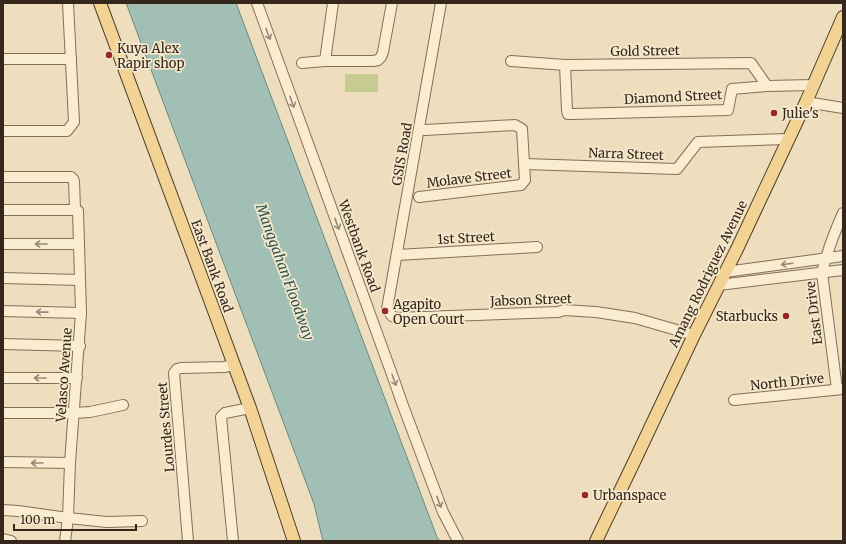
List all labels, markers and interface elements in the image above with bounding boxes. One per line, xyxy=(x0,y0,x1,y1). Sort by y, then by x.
one-way arrow xyxy=(264,28,272,40)
place label: Kuya Alex Rapir shop xyxy=(117,40,184,72)
street label: Gold Street xyxy=(610,42,680,60)
marker: Kuya Alex Rapir shop xyxy=(104,50,114,60)
street label: Diamond Street xyxy=(624,86,722,108)
one-way arrow xyxy=(289,95,297,107)
place label: Julie's xyxy=(781,105,819,122)
marker: Julie's xyxy=(769,108,779,118)
street label: GSIS Road xyxy=(388,121,416,187)
street label: Narra Street xyxy=(588,144,664,164)
street label: Molave Street xyxy=(426,164,512,192)
street label: Westbank Road xyxy=(334,197,384,295)
street label: Amang Rodriguez Avenue xyxy=(664,197,751,351)
water label: Manggahan Floodway xyxy=(252,200,318,343)
street label: East Bank Road xyxy=(187,217,237,315)
one-way arrow xyxy=(333,217,341,229)
street label: 1st Street xyxy=(437,228,495,248)
one-way arrow xyxy=(35,240,48,248)
one-way arrow xyxy=(781,260,794,268)
street label: East Drive xyxy=(802,280,826,346)
street label: Jabson Street xyxy=(489,290,572,310)
place label: Agapito Open Court xyxy=(392,296,464,328)
marker: Agapito Open Court xyxy=(380,306,390,316)
one-way arrow xyxy=(36,308,49,316)
place label: Starbucks xyxy=(716,308,778,325)
marker: Starbucks xyxy=(781,311,791,321)
street label: Velasco Avenue xyxy=(52,327,76,424)
street label: North Drive xyxy=(749,370,825,394)
one-way arrow xyxy=(391,373,399,385)
one-way arrow xyxy=(34,374,47,382)
street label: Lourdes Street xyxy=(154,381,178,473)
one-way arrow xyxy=(31,459,44,467)
place label: Urbanspace xyxy=(593,487,666,504)
marker: Urbanspace xyxy=(580,490,590,500)
one-way arrow xyxy=(436,495,444,507)
scale bar xyxy=(14,506,136,532)
text: 100 m xyxy=(20,512,55,527)

